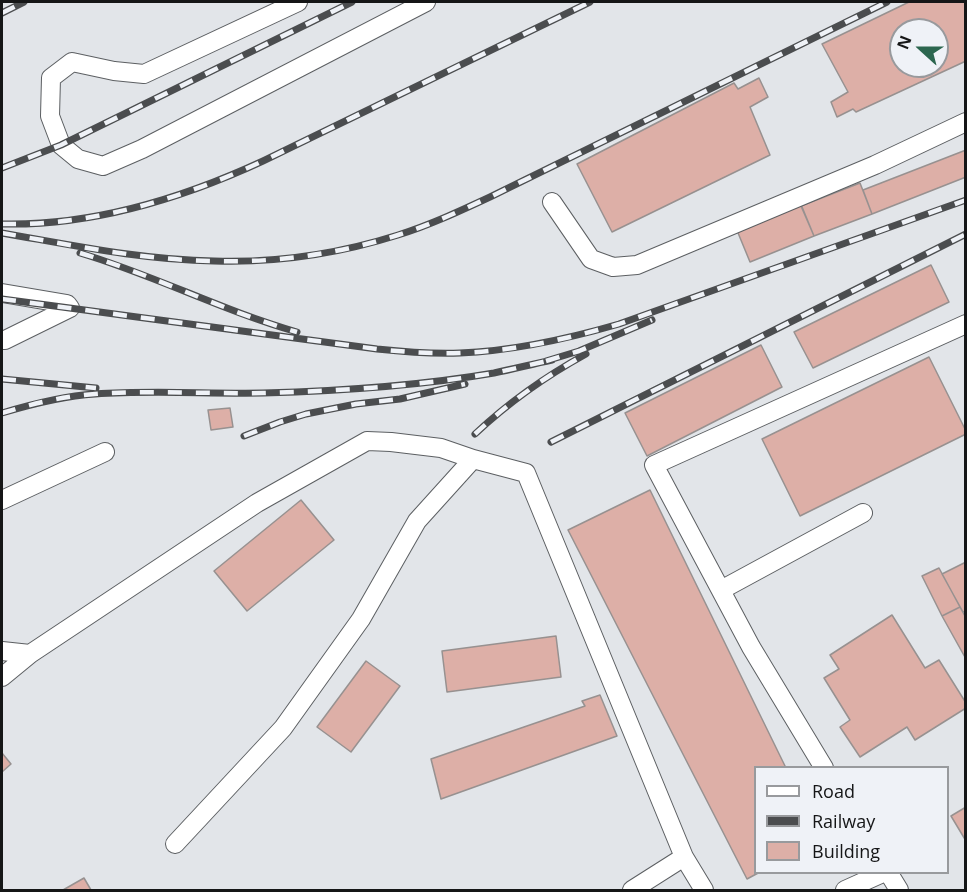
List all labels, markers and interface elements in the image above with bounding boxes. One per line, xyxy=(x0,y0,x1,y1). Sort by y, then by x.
north arrow xyxy=(889,18,949,78)
text: N xyxy=(891,32,917,52)
legend xyxy=(754,766,949,874)
text: Road xyxy=(812,779,855,803)
text: Railway xyxy=(812,809,875,833)
text: Building xyxy=(812,839,880,863)

